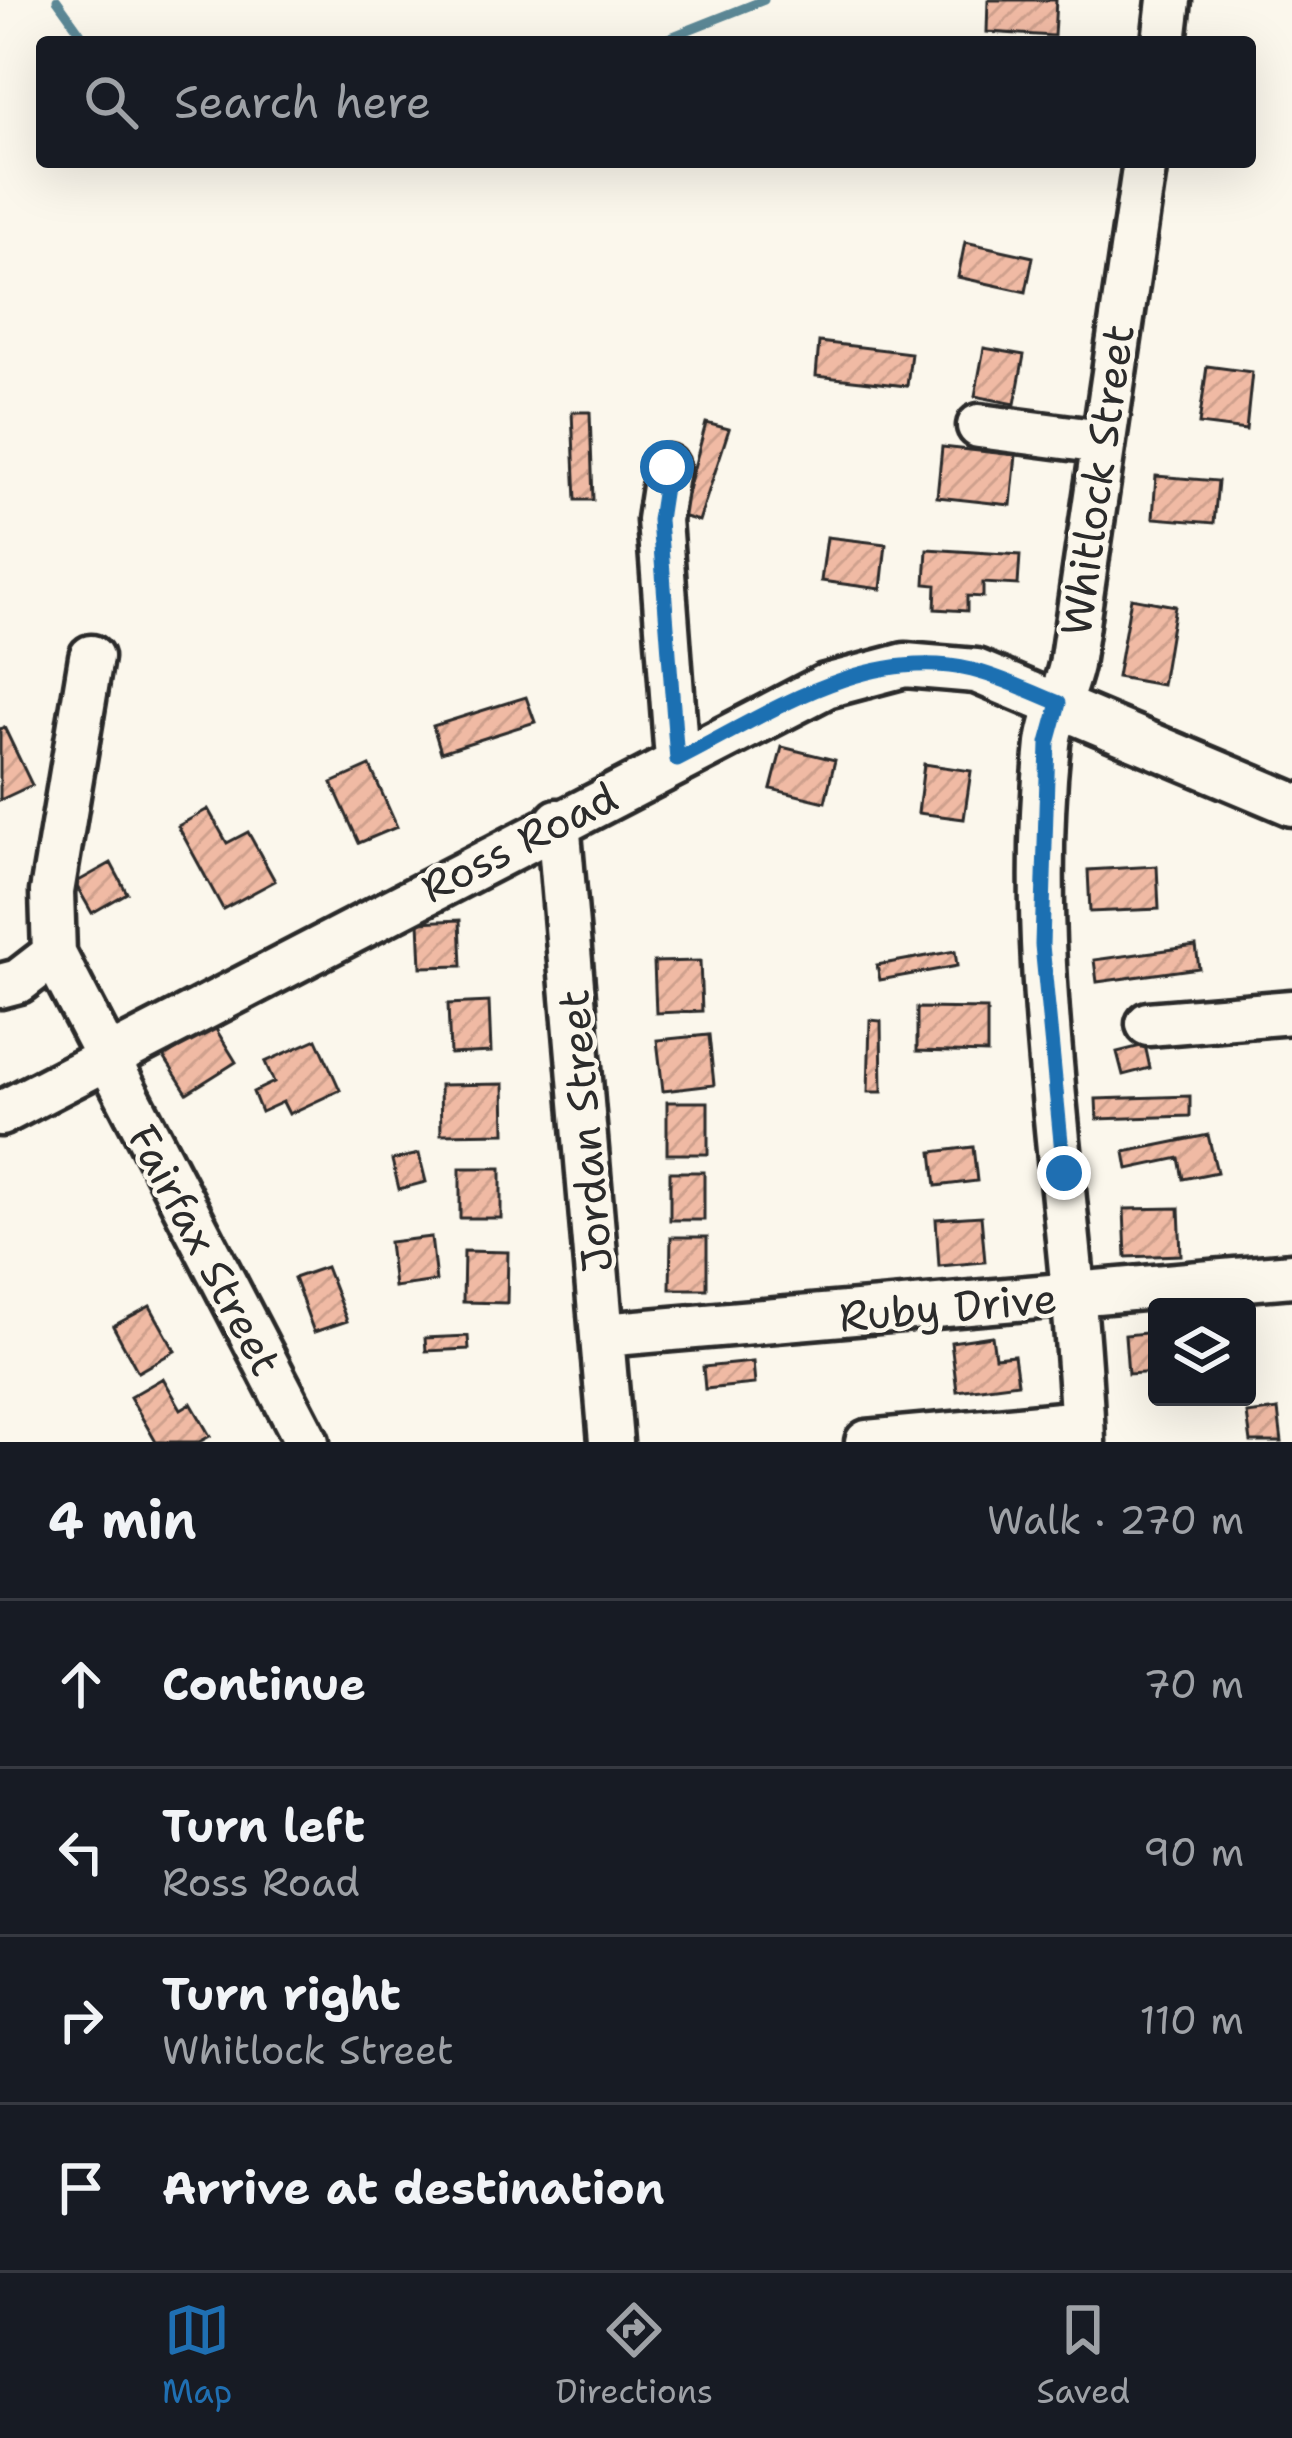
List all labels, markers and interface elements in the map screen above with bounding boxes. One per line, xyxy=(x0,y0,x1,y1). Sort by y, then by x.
search box xyxy=(36,36,1256,168)
icon: search xyxy=(78,69,144,135)
text: Search here xyxy=(174,72,431,132)
street label: Whitlock Street xyxy=(1047,321,1147,639)
route start xyxy=(640,440,694,494)
street label: Ross Road xyxy=(411,769,627,915)
street label: Jordan Street xyxy=(545,987,625,1275)
street label: Fairfax Street xyxy=(115,1115,295,1385)
route end xyxy=(1037,1146,1091,1200)
street label: Ruby Drive xyxy=(837,1270,1059,1344)
map controls xyxy=(1148,1298,1256,1406)
button: layers xyxy=(1148,1298,1256,1406)
text: 4 min xyxy=(48,1486,197,1554)
text: Walk · 270 m xyxy=(987,1494,1244,1546)
icon: ahead xyxy=(48,1651,114,1717)
text: Continue xyxy=(162,1654,366,1714)
text: 70 m xyxy=(1143,1658,1244,1710)
text: Turn left xyxy=(162,1796,365,1856)
icon: left xyxy=(48,1819,114,1885)
text: 90 m xyxy=(1143,1826,1244,1878)
text: Ross Road xyxy=(162,1856,360,1908)
text: Turn right xyxy=(162,1964,401,2024)
icon: right xyxy=(48,1987,114,2053)
text: 110 m xyxy=(1140,1994,1244,2046)
text: Whitlock Street xyxy=(162,2024,454,2076)
icon: arrive xyxy=(48,2155,114,2221)
text: Arrive at destination xyxy=(162,2158,665,2218)
tab: Map xyxy=(162,2297,232,2414)
tab: Directions xyxy=(556,2297,713,2414)
tab: Saved xyxy=(1037,2297,1130,2414)

